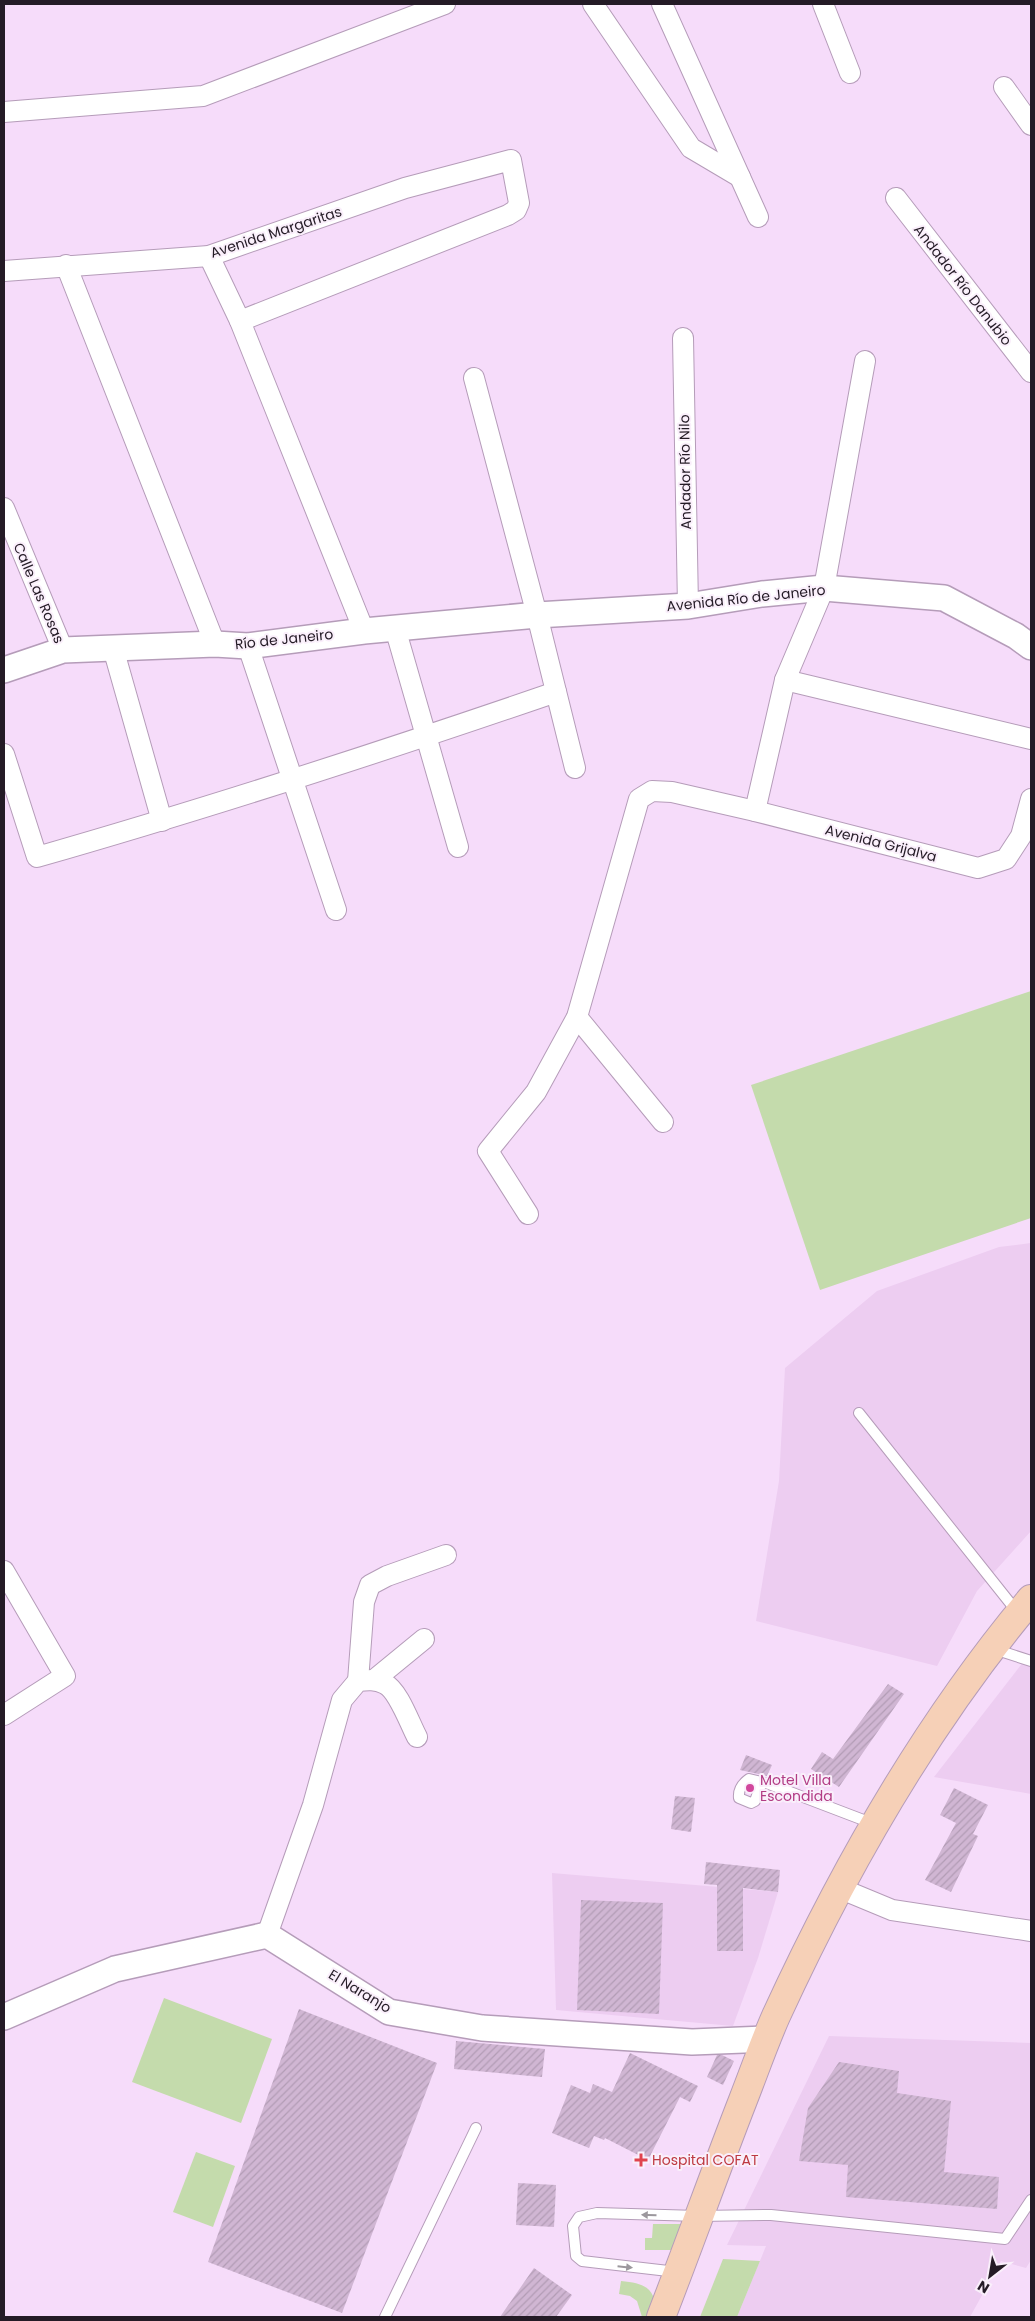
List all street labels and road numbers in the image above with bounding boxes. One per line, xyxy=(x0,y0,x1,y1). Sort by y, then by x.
street label: Avenida Margaritas xyxy=(208,201,344,263)
street label: Andador Río Danubio xyxy=(909,220,1017,350)
street label: Andador Río Nilo xyxy=(674,414,696,530)
street label: Calle Las Rosas xyxy=(9,540,69,646)
street label: Avenida Río de Janeiro xyxy=(666,580,827,616)
street label: Río de Janeiro xyxy=(234,624,334,654)
street label: Avenida Grijalva xyxy=(823,819,939,867)
street label: El Naranjo xyxy=(325,1964,395,2018)

